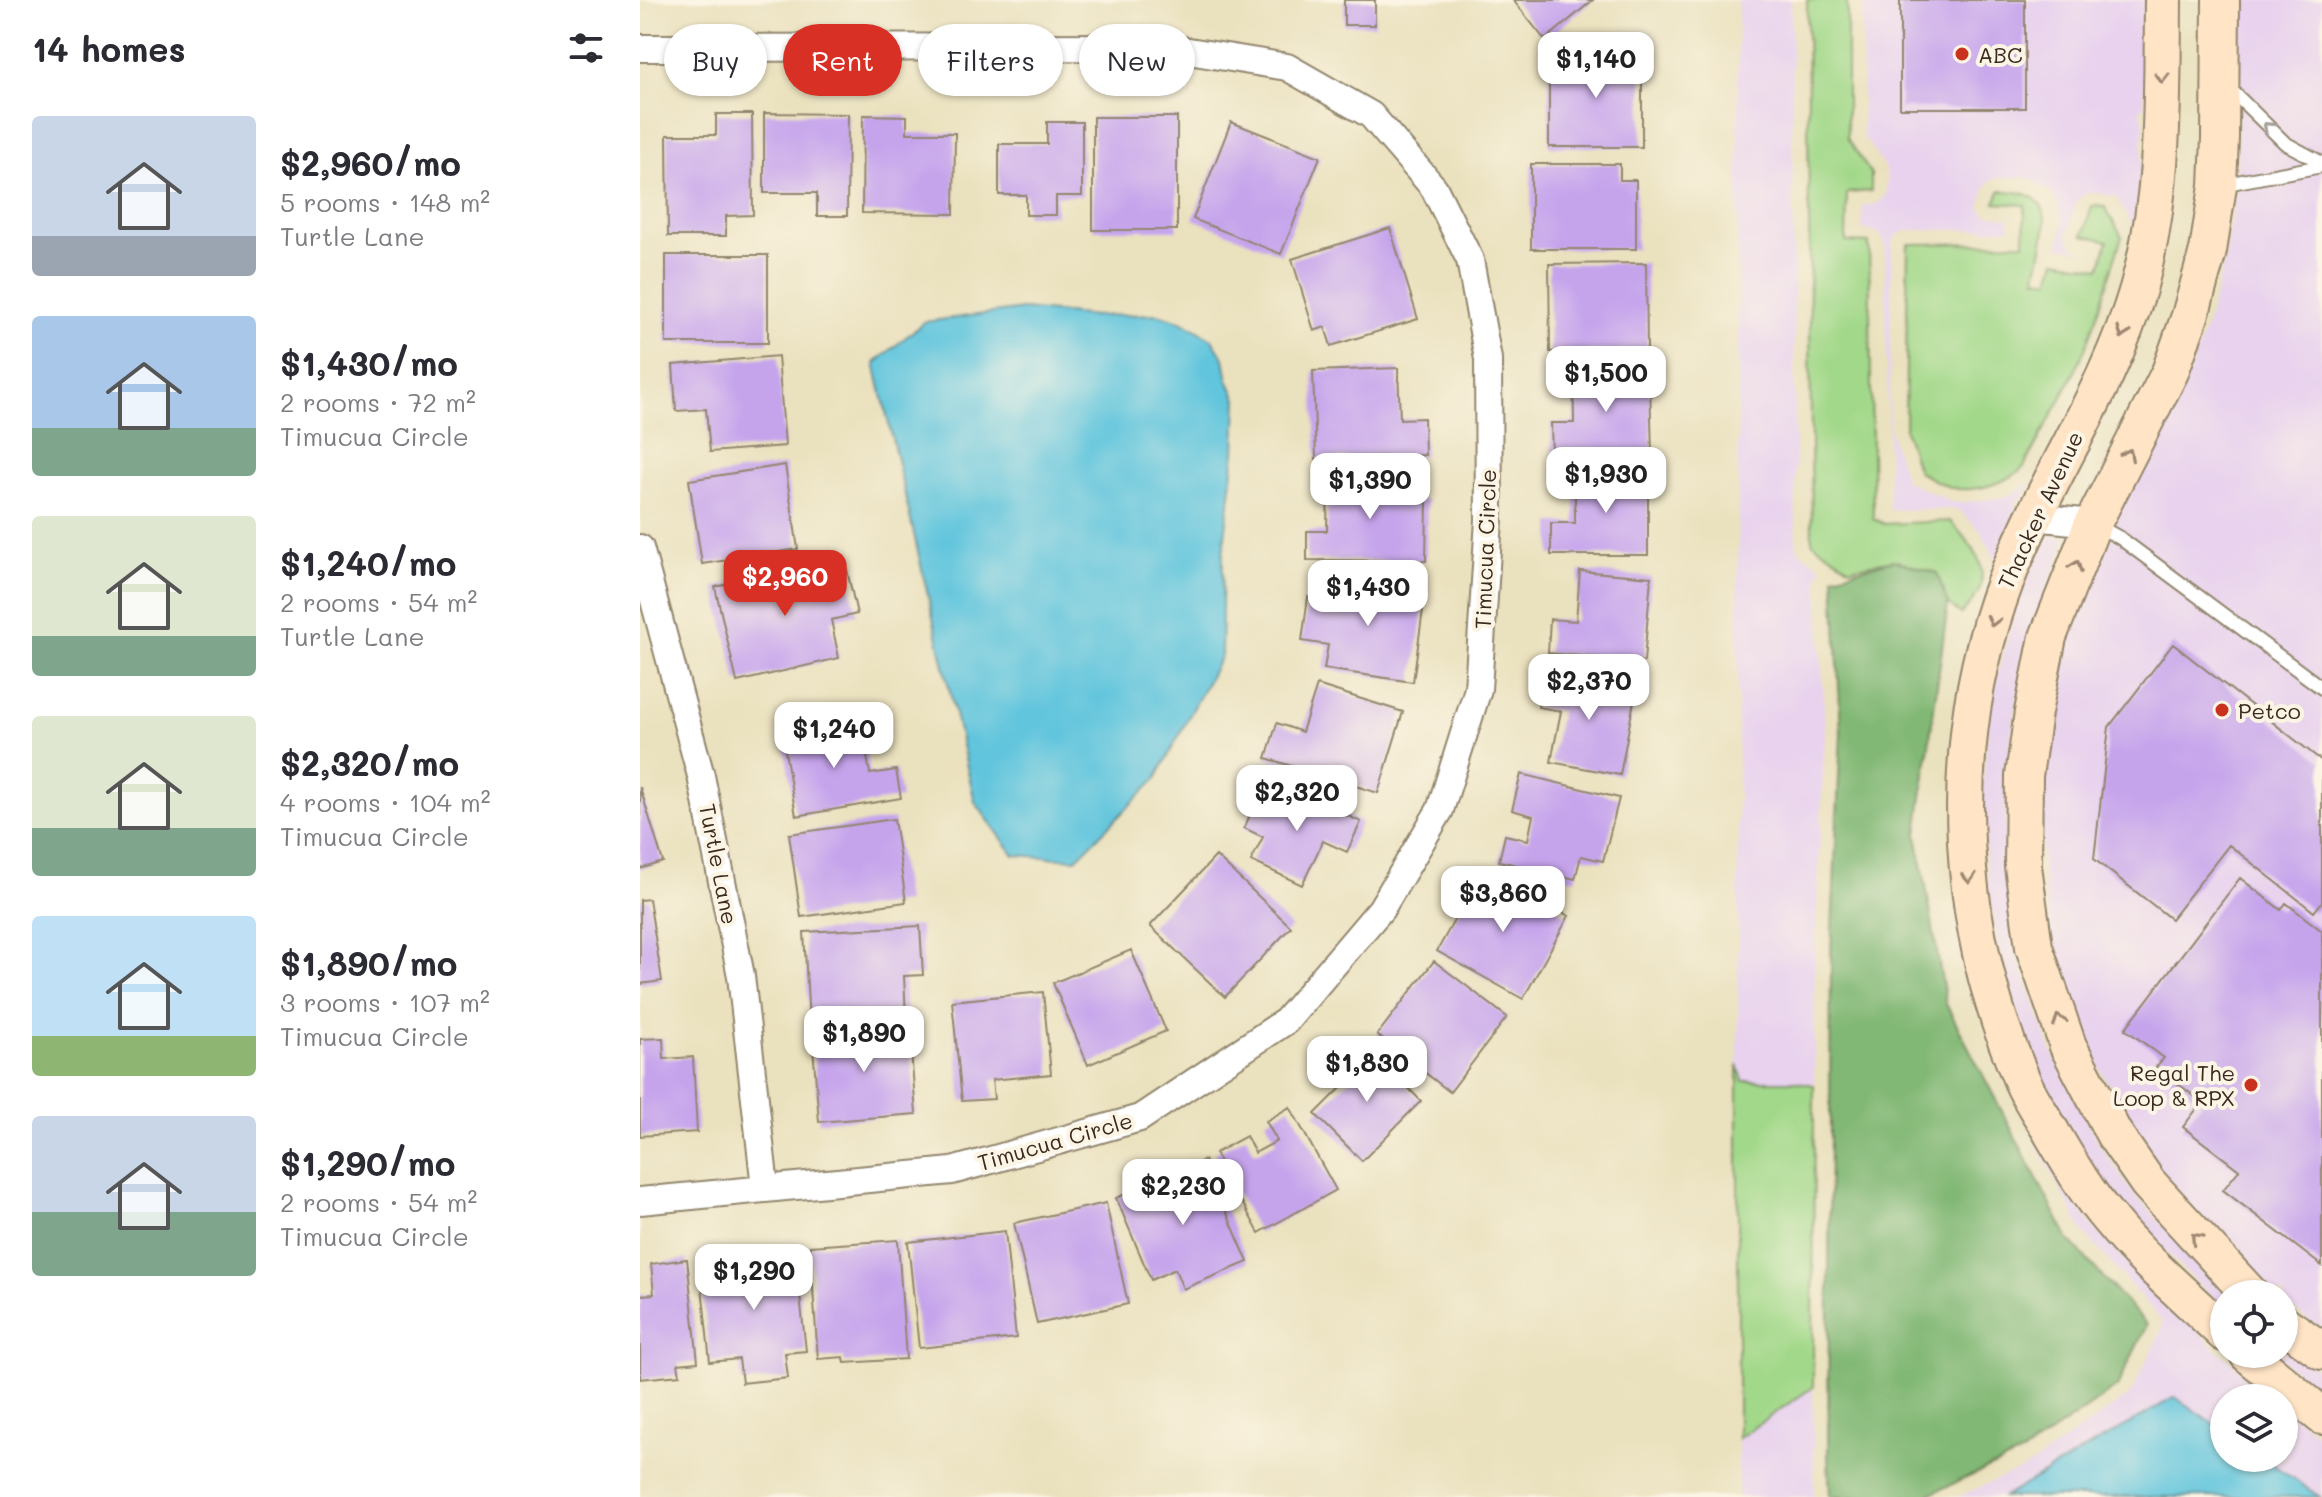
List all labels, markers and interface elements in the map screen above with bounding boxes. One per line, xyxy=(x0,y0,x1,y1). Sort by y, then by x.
chip: Buy xyxy=(664,24,767,96)
chip: Rent xyxy=(783,24,902,96)
chip: Filters xyxy=(918,24,1063,96)
chip: New xyxy=(1079,24,1195,96)
text: 14 homes xyxy=(32,26,186,71)
icon: filters xyxy=(564,26,608,70)
pin: $1,140 xyxy=(1531,32,1661,100)
place label: ABC xyxy=(1978,40,2023,69)
text: $1,140 xyxy=(1556,41,1636,75)
marker: ABC xyxy=(1953,45,1971,63)
one-way arrow xyxy=(2154,72,2171,85)
one-way arrow xyxy=(2262,122,2277,136)
text: $2,960/mo xyxy=(280,140,461,185)
icon: home xyxy=(96,148,192,244)
text: 5 rooms · 148 m² xyxy=(280,185,490,219)
text: Turtle Lane xyxy=(280,219,425,253)
one-way arrow xyxy=(2116,325,2132,339)
text: $1,430/mo xyxy=(280,340,458,385)
pin: $1,500 xyxy=(1541,346,1671,414)
icon: home xyxy=(96,348,192,444)
text: $1,500 xyxy=(1564,355,1648,389)
text: 2 rooms · 72 m² xyxy=(280,385,476,419)
text: Timucua Circle xyxy=(280,419,469,453)
street label: Thacker Avenue xyxy=(1991,426,2089,594)
pin: $1,930 xyxy=(1541,447,1671,515)
one-way arrow xyxy=(2119,447,2134,462)
pin: $1,390 xyxy=(1305,453,1435,521)
text: $1,930 xyxy=(1564,456,1648,490)
text: $1,390 xyxy=(1328,462,1412,496)
street label: Timucua Circle xyxy=(1468,469,1502,629)
text: $1,240/mo xyxy=(280,540,456,585)
icon: home xyxy=(96,548,192,644)
pin: $2,960 xyxy=(720,550,850,618)
text: $2,960 xyxy=(742,559,828,593)
pin: $1,430 xyxy=(1303,560,1433,628)
one-way arrow xyxy=(2066,560,2083,574)
text: $1,430 xyxy=(1326,569,1410,603)
text: 2 rooms · 54 m² xyxy=(280,585,477,619)
one-way arrow xyxy=(1986,613,2002,627)
text: Turtle Lane xyxy=(280,619,425,653)
pin: $2,370 xyxy=(1524,654,1654,722)
text: $2,370 xyxy=(1546,663,1632,697)
place label: Petco xyxy=(2238,696,2301,725)
marker: Petco xyxy=(2213,701,2231,719)
pin: $1,240 xyxy=(769,702,899,770)
text: $1,240 xyxy=(792,711,876,745)
text: $2,320/mo xyxy=(280,740,459,785)
icon: home xyxy=(96,748,192,844)
pin: $2,320 xyxy=(1232,765,1362,833)
text: $2,320 xyxy=(1254,774,1340,808)
text: 4 rooms · 104 m² xyxy=(280,785,491,819)
street label: Turtle Lane xyxy=(693,801,745,927)
text: Timucua Circle xyxy=(280,819,469,853)
pin: $3,860 xyxy=(1438,866,1568,934)
one-way arrow xyxy=(1960,872,1977,885)
text: $3,860 xyxy=(1459,875,1547,909)
text: $1,890/mo xyxy=(280,940,457,985)
icon: home xyxy=(96,948,192,1044)
text: 3 rooms · 107 m² xyxy=(280,985,490,1019)
pin: $1,890 xyxy=(799,1006,929,1074)
one-way arrow xyxy=(2052,1013,2068,1027)
text: $1,890 xyxy=(822,1015,906,1049)
text: Timucua Circle xyxy=(280,1019,469,1053)
pin: $1,830 xyxy=(1302,1036,1432,1104)
text: $1,830 xyxy=(1325,1045,1409,1079)
place label: Regal The Loop & RPX xyxy=(2113,1058,2235,1112)
marker: Regal The Loop & RPX xyxy=(2242,1076,2260,1094)
street label: Timucua Circle xyxy=(974,1105,1136,1177)
text: $1,290/mo xyxy=(280,1140,455,1185)
icon: home xyxy=(96,1148,192,1244)
pin: $2,230 xyxy=(1118,1159,1248,1227)
text: $2,230 xyxy=(1140,1168,1226,1202)
text: 2 rooms · 54 m² xyxy=(280,1185,477,1219)
text: Timucua Circle xyxy=(280,1219,469,1253)
one-way arrow xyxy=(2191,1233,2206,1247)
pin: $1,290 xyxy=(689,1244,819,1312)
text: $1,290 xyxy=(713,1253,795,1287)
map controls xyxy=(2210,1280,2298,1472)
button: locate xyxy=(2210,1280,2298,1368)
button: layers xyxy=(2210,1384,2298,1472)

